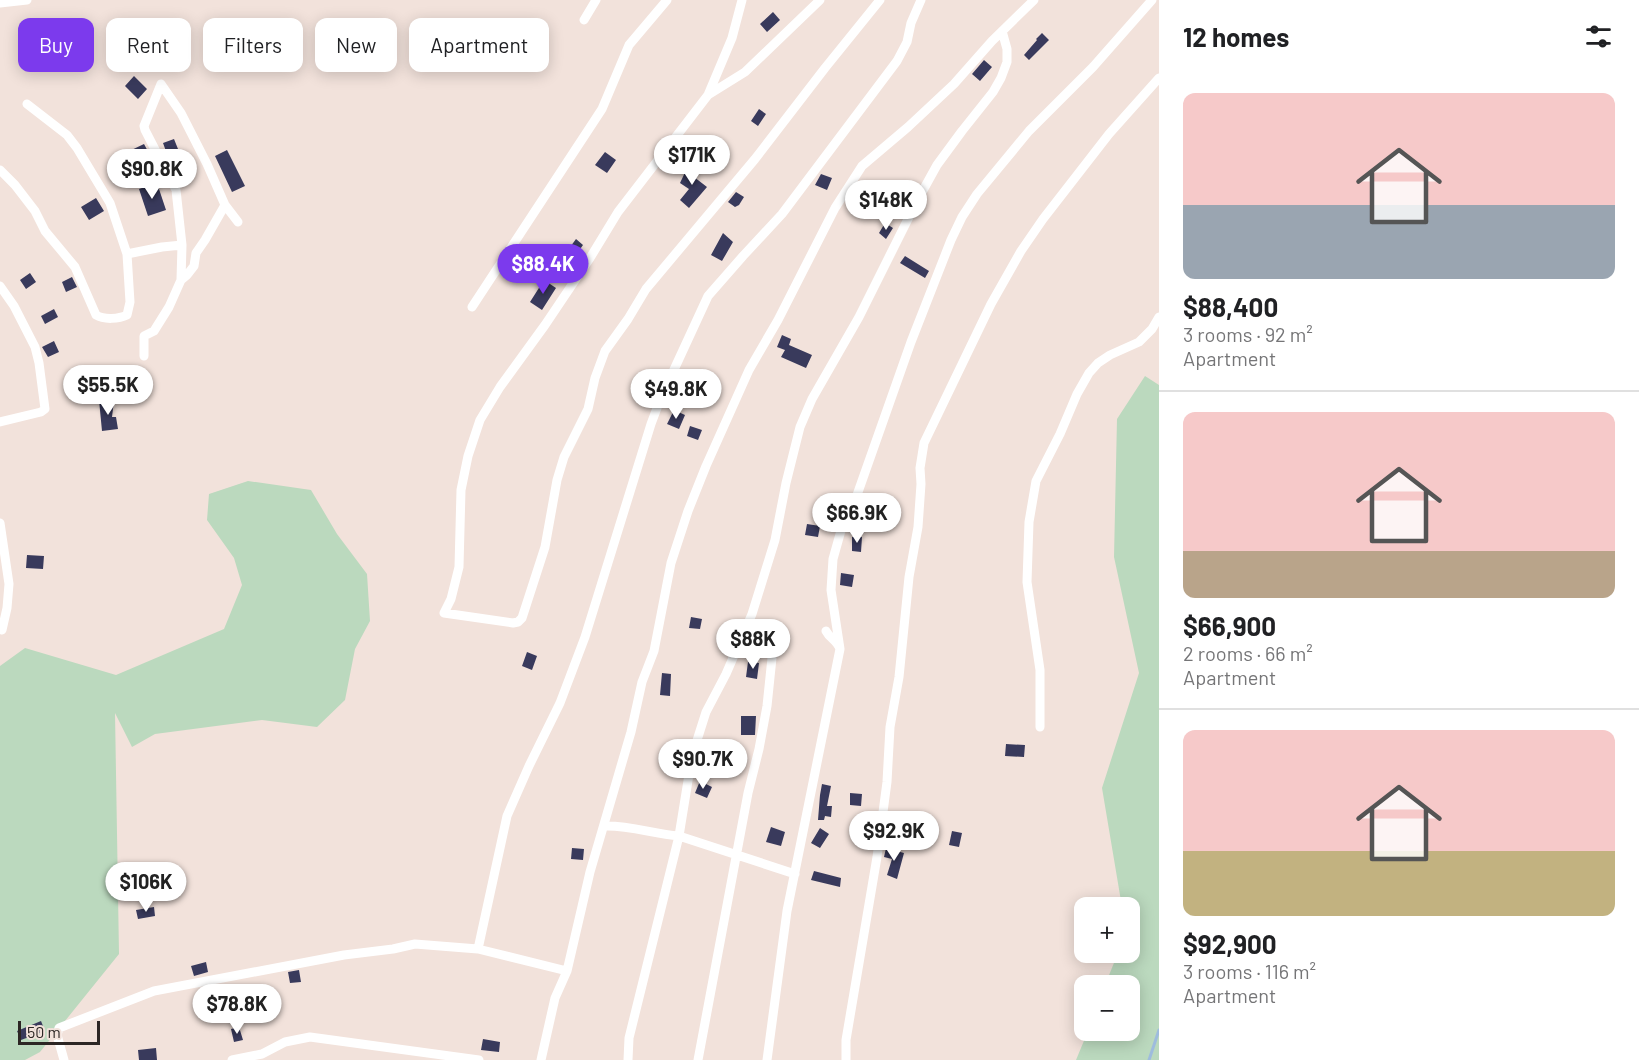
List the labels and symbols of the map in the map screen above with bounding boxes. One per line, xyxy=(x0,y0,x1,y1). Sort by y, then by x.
pin: $171K xyxy=(650,135,734,186)
pin: $90.8K xyxy=(103,149,201,200)
pin: $148K xyxy=(844,180,928,231)
pin: $88.4K xyxy=(494,244,592,295)
pin: $55.5K xyxy=(59,365,157,416)
pin: $49.8K xyxy=(627,369,725,420)
pin: $66.9K xyxy=(808,493,906,544)
pin: $88K xyxy=(717,619,789,670)
pin: $90.7K xyxy=(654,739,752,790)
pin: $92.9K xyxy=(845,811,943,862)
pin: $106K xyxy=(104,862,188,913)
pin: $78.8K xyxy=(188,984,286,1035)
scale bar xyxy=(18,1018,100,1046)

